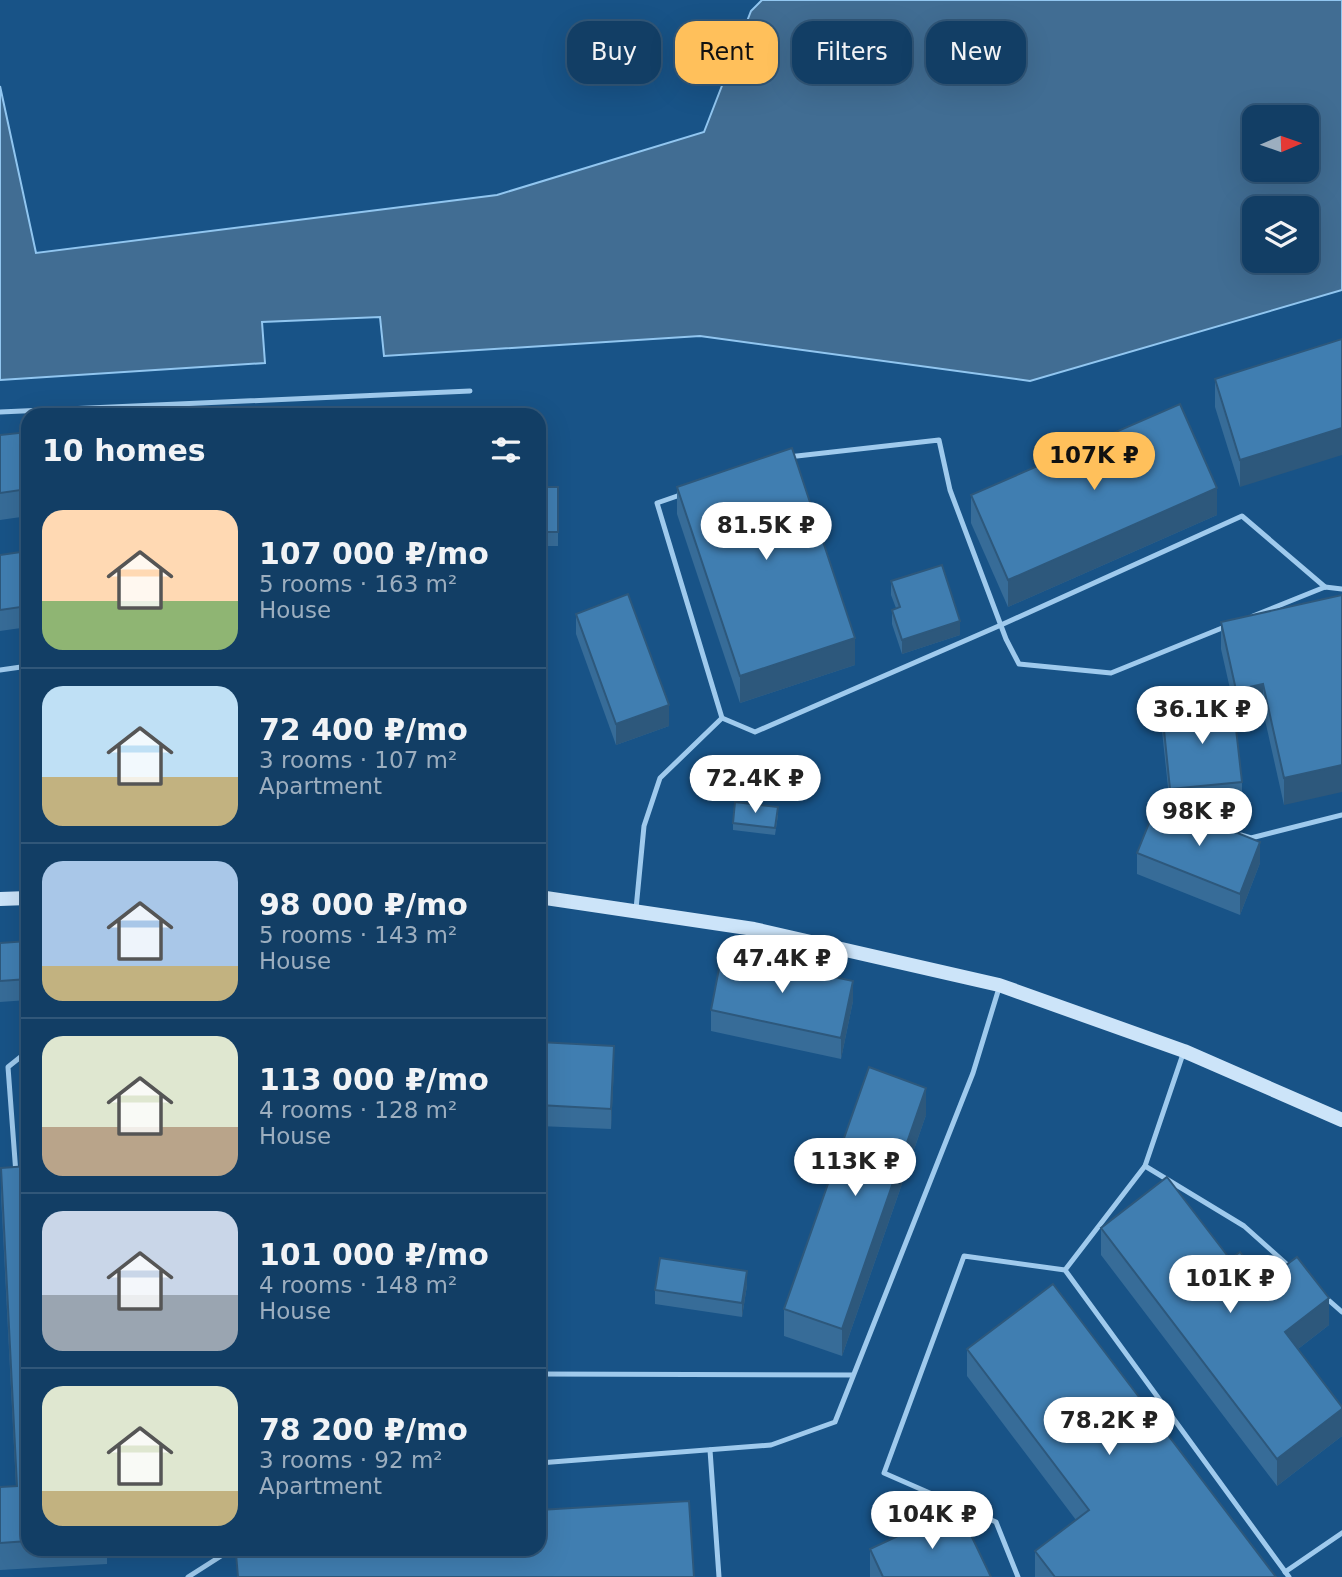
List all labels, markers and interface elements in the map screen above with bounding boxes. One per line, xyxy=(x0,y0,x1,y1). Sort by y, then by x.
chip: Buy xyxy=(567,21,661,84)
chip: Rent xyxy=(675,21,778,84)
chip: Filters xyxy=(792,21,912,84)
chip: New xyxy=(926,21,1026,84)
north arrow xyxy=(1242,105,1320,182)
map controls xyxy=(1242,105,1319,273)
button: layers xyxy=(1242,196,1319,273)
icon: filters xyxy=(487,431,525,469)
text: 10 homes xyxy=(42,433,206,468)
pin: 107K ₽ xyxy=(1037,433,1151,492)
text: 107K ₽ xyxy=(1049,442,1139,468)
pin: 81.5K ₽ xyxy=(701,503,831,562)
text: 81.5K ₽ xyxy=(717,512,815,538)
text: 107 000 ₽/mo xyxy=(259,536,489,571)
icon: home xyxy=(98,538,182,622)
text: 5 rooms · 163 m² xyxy=(259,571,457,597)
text: House xyxy=(259,597,331,623)
pin: 36.1K ₽ xyxy=(1137,686,1267,746)
text: 36.1K ₽ xyxy=(1153,696,1251,722)
text: 72 400 ₽/mo xyxy=(259,712,468,747)
icon: home xyxy=(98,714,182,798)
text: 3 rooms · 107 m² xyxy=(259,747,457,773)
pin: 72.4K ₽ xyxy=(690,756,820,815)
text: 72.4K ₽ xyxy=(706,765,804,791)
text: Apartment xyxy=(259,773,382,799)
pin: 98K ₽ xyxy=(1150,788,1248,848)
text: 98K ₽ xyxy=(1162,798,1236,824)
text: 98 000 ₽/mo xyxy=(259,887,468,922)
icon: home xyxy=(98,889,182,973)
text: 5 rooms · 143 m² xyxy=(259,922,457,948)
pin: 47.4K ₽ xyxy=(717,936,847,995)
text: 47.4K ₽ xyxy=(733,945,831,971)
text: House xyxy=(259,948,331,974)
text: 113 000 ₽/mo xyxy=(259,1062,489,1097)
icon: home xyxy=(98,1064,182,1148)
text: 4 rooms · 128 m² xyxy=(259,1097,457,1123)
text: House xyxy=(259,1123,331,1149)
pin: 113K ₽ xyxy=(798,1138,912,1198)
text: 113K ₽ xyxy=(810,1148,900,1174)
text: 101 000 ₽/mo xyxy=(259,1237,489,1272)
icon: home xyxy=(98,1239,182,1323)
pin: 101K ₽ xyxy=(1173,1256,1287,1315)
text: 101K ₽ xyxy=(1185,1265,1275,1291)
text: 4 rooms · 148 m² xyxy=(259,1272,457,1298)
text: House xyxy=(259,1298,331,1324)
pin: 78.2K ₽ xyxy=(1044,1398,1174,1457)
text: 78.2K ₽ xyxy=(1060,1407,1158,1433)
text: 78 200 ₽/mo xyxy=(259,1412,468,1447)
icon: home xyxy=(98,1414,182,1498)
text: 3 rooms · 92 m² xyxy=(259,1447,443,1473)
text: Apartment xyxy=(259,1473,382,1499)
pin: 104K ₽ xyxy=(875,1492,989,1551)
text: 104K ₽ xyxy=(887,1501,977,1527)

